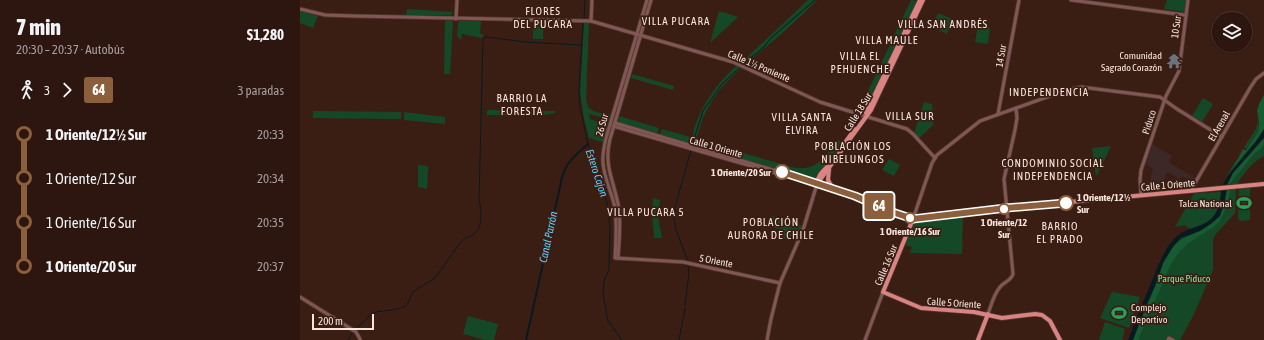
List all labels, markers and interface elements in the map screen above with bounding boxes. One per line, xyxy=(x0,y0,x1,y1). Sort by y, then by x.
district label: FLORES DEL PUCARA xyxy=(513,5,573,30)
map controls xyxy=(1212,12,1252,52)
button: layers xyxy=(1212,12,1252,52)
text: 7 min xyxy=(16,14,61,40)
street label: 10 Sur xyxy=(1169,14,1183,39)
district label: VILLA PUCARA xyxy=(642,15,710,27)
district label: VILLA SAN ANDRÉS xyxy=(898,18,988,30)
text: $1,280 xyxy=(247,26,284,43)
district label: VILLA MAULE xyxy=(856,34,918,46)
text: 20:30 – 20:37 · Autobús xyxy=(16,42,125,57)
street label: 14 Sur xyxy=(994,43,1009,68)
street label: Calle 1½ Poniente xyxy=(726,48,792,84)
district label: VILLA EL PEHUENCHE xyxy=(830,50,890,75)
place label: Comunidad Sagrado Corazón xyxy=(1101,50,1162,73)
temple icon: Comunidad Sagrado Corazón xyxy=(1165,52,1183,70)
icon: walk xyxy=(16,79,38,101)
icon: forward xyxy=(56,79,78,101)
text: 64 xyxy=(92,82,105,98)
text: 3 xyxy=(44,83,50,98)
text: 3 paradas xyxy=(237,83,284,98)
district label: INDEPENDENCIA xyxy=(1009,86,1089,98)
street label: Calle 18 Sur xyxy=(842,90,875,133)
district label: BARRIO LA FORESTA xyxy=(497,92,548,117)
street label: Piduco xyxy=(1140,108,1158,136)
street label: El Arenal xyxy=(1206,109,1232,143)
district label: VILLA SUR xyxy=(885,110,935,122)
district label: VILLA SANTA ELVIRA xyxy=(772,111,832,136)
street label: 26 Sur xyxy=(594,112,611,137)
text: 1 Oriente/12½ Sur xyxy=(46,126,146,143)
text: 20:33 xyxy=(257,127,284,142)
street label: Calle 1 Oriente xyxy=(688,134,744,160)
district label: POBLACIÓN LOS NIBELUNGOS xyxy=(815,140,891,165)
water label: Estero Cajon xyxy=(584,148,611,199)
district label: CONDOMINIO SOCIAL INDEPENDENCIA xyxy=(1001,157,1105,182)
marker: 1 Oriente/20 Sur xyxy=(774,164,790,180)
place label: 1 Oriente/20 Sur xyxy=(711,167,772,178)
text: 1 Oriente/12 Sur xyxy=(46,170,136,187)
text: 20:34 xyxy=(257,171,284,186)
street label: Calle 1 Oriente xyxy=(1141,177,1196,193)
place label: 1 Oriente/12½ Sur xyxy=(1077,192,1131,215)
line badge: 64 xyxy=(861,193,897,219)
sports icon: Talca National xyxy=(1235,194,1253,212)
marker: 1 Oriente/12½ Sur xyxy=(1058,195,1074,211)
text: 64 xyxy=(872,198,886,214)
place label: Talca National xyxy=(1179,198,1232,209)
marker: 1 Oriente/12 Sur xyxy=(998,203,1010,215)
district label: VILLA PUCARA 5 xyxy=(607,206,685,218)
water label: Canal Parrón xyxy=(537,210,559,264)
marker: 1 Oriente/16 Sur xyxy=(904,212,916,224)
text: 1 Oriente/16 Sur xyxy=(46,214,136,231)
text: 20:35 xyxy=(257,215,284,230)
district label: POBLACIÓN AURORA DE CHILE xyxy=(728,216,814,241)
place label: 1 Oriente/12 Sur xyxy=(981,217,1028,240)
district label: BARRIO EL PRADO xyxy=(1036,220,1084,245)
place label: 1 Oriente/16 Sur xyxy=(880,226,941,237)
street label: Calle 16 Sur xyxy=(873,242,900,287)
street label: 5 Oriente xyxy=(698,252,734,270)
text: 1 Oriente/20 Sur xyxy=(46,258,136,275)
text: 20:37 xyxy=(257,259,284,274)
park label: Parque Piduco xyxy=(1158,273,1211,284)
street label: Calle 5 Oriente xyxy=(927,296,982,310)
place label: Complejo Deportivo xyxy=(1131,302,1168,325)
sports icon: Complejo Deportivo xyxy=(1110,304,1128,322)
scale bar xyxy=(312,312,374,331)
text: 200 m xyxy=(318,315,343,327)

